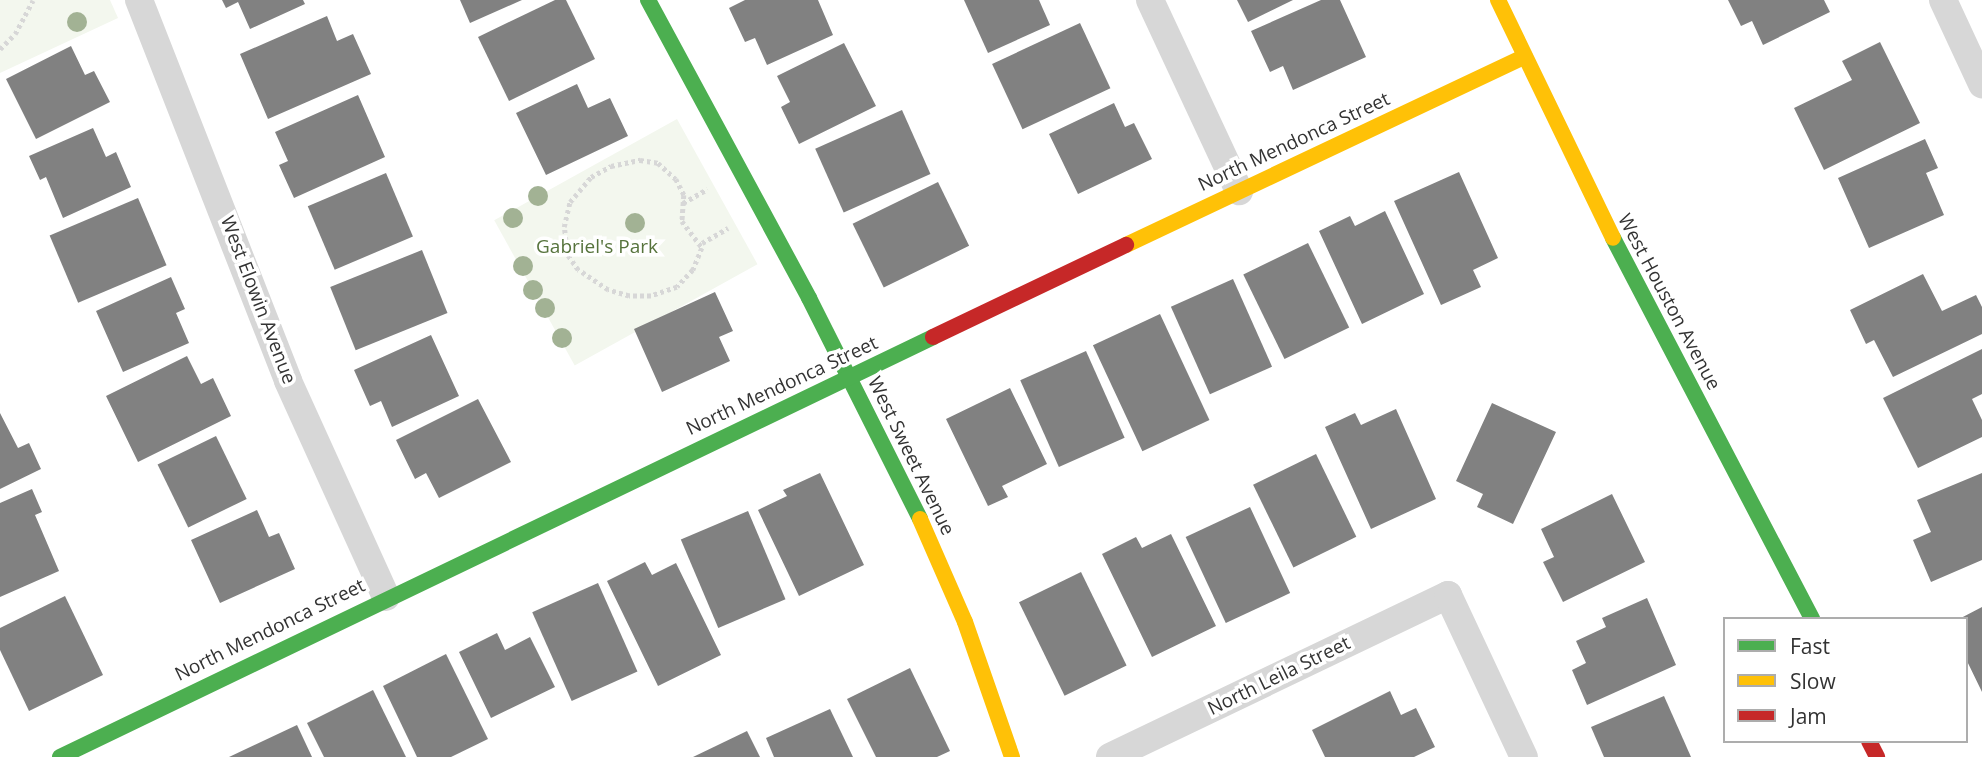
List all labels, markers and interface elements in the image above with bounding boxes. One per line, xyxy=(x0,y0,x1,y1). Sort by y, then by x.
street label: North Mendonca Street xyxy=(1195,88,1393,196)
street label: West Houston Avenue xyxy=(1613,210,1725,394)
street label: West Elowin Avenue xyxy=(215,213,301,387)
park label: Gabriel's Park xyxy=(536,236,658,258)
street label: North Mendonca Street xyxy=(683,332,881,440)
street label: West Sweet Avenue xyxy=(863,373,959,539)
street label: North Mendonca Street xyxy=(171,574,369,686)
legend xyxy=(1723,617,1968,743)
street label: North Leila Street xyxy=(1204,632,1354,720)
text: Fast xyxy=(1790,632,1830,660)
text: Slow xyxy=(1790,667,1836,695)
text: Jam xyxy=(1790,702,1827,730)

